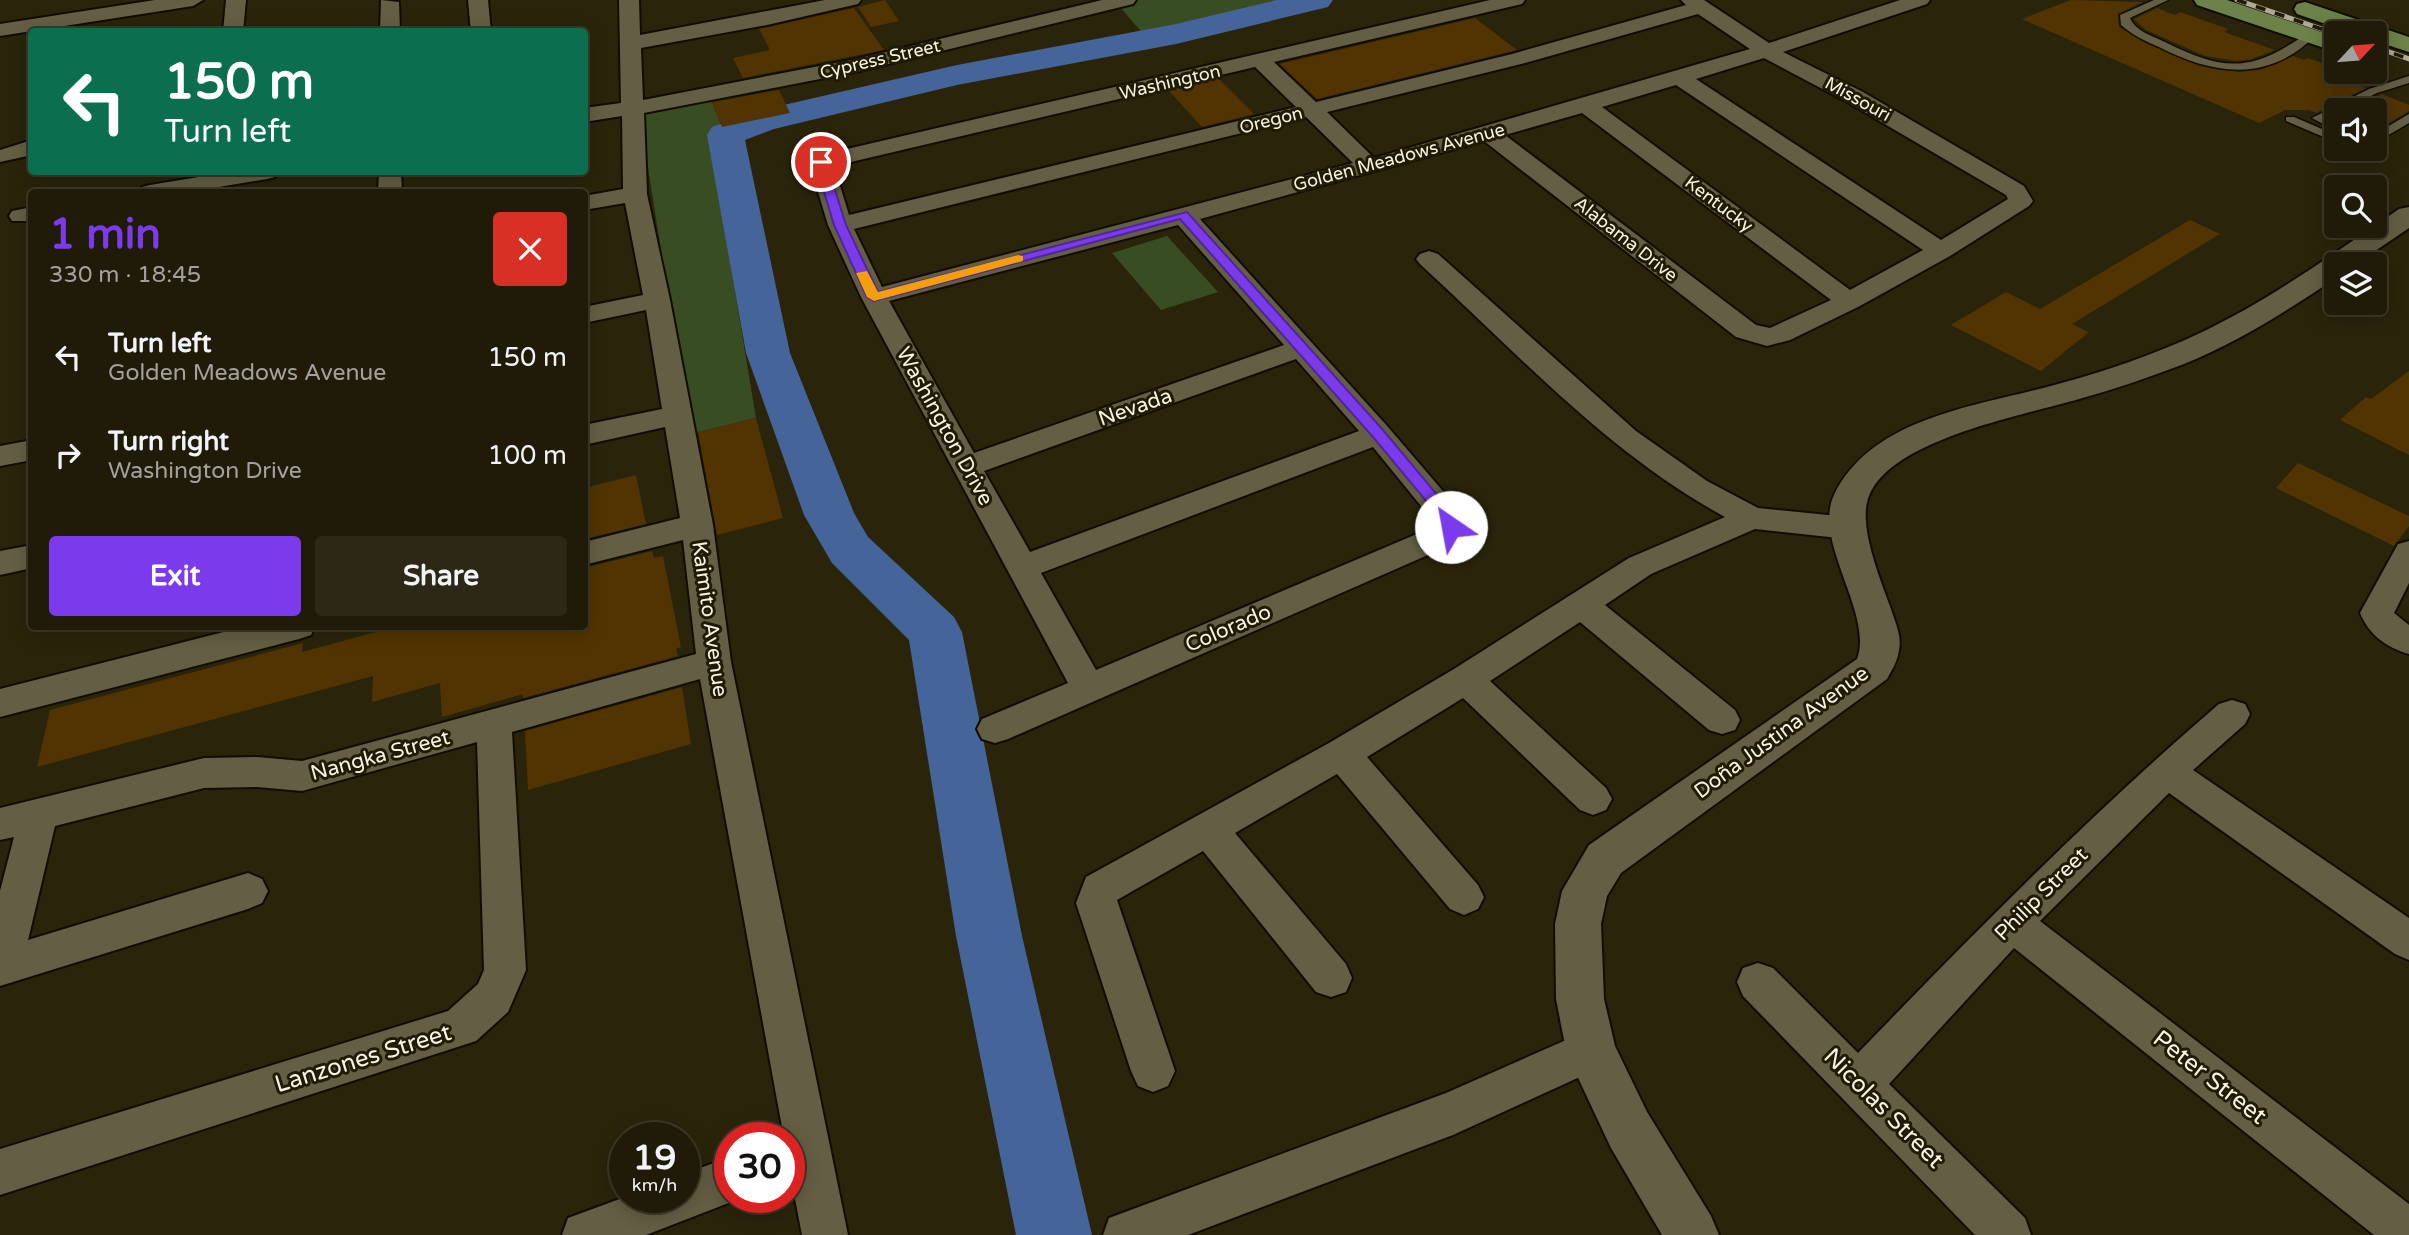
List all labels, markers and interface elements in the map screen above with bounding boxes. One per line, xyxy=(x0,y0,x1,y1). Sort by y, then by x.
north arrow xyxy=(2324,21,2387,84)
map controls xyxy=(2324,21,2387,315)
street label: Cypress Street xyxy=(818,34,942,84)
text: 150 m xyxy=(164,53,314,112)
icon: left xyxy=(49,56,140,147)
street label: Washington xyxy=(1118,60,1222,104)
street label: Missouri xyxy=(1821,72,1895,126)
button: sound xyxy=(2324,98,2387,161)
street label: Oregon xyxy=(1237,102,1305,138)
text: Turn left xyxy=(164,113,291,151)
street label: Golden Meadows Avenue xyxy=(1291,118,1507,196)
pin xyxy=(791,132,851,192)
icon: arrive xyxy=(802,143,840,181)
street label: Kentucky xyxy=(1680,171,1758,237)
button: search xyxy=(2324,175,2387,238)
street label: Alabama Drive xyxy=(1570,192,1682,286)
text: 1 min xyxy=(49,209,161,260)
button: close xyxy=(493,212,567,286)
button: layers xyxy=(2324,252,2387,315)
text: 330 m · 18:45 xyxy=(49,261,201,289)
text: Turn left xyxy=(108,328,211,359)
icon: left xyxy=(49,338,87,376)
text: 150 m xyxy=(487,342,567,373)
street label: Washington Drive xyxy=(891,343,998,510)
text: Golden Meadows Avenue xyxy=(108,359,386,387)
street label: Nevada xyxy=(1095,383,1175,432)
text: Turn right xyxy=(108,426,229,457)
icon: right xyxy=(49,436,87,474)
text: 100 m xyxy=(487,440,567,471)
text: Washington Drive xyxy=(108,457,302,485)
position arrow xyxy=(1414,490,1488,564)
button: Exit xyxy=(49,536,301,616)
button: Share xyxy=(315,536,567,616)
street label: Kaimito Avenue xyxy=(686,540,733,699)
street label: Colorado xyxy=(1181,599,1275,658)
street label: Doña Justina Avenue xyxy=(1689,661,1873,804)
street label: Nangka Street xyxy=(308,725,453,786)
street label: Philip Street xyxy=(1990,843,2093,946)
street label: Lanzones Street xyxy=(271,1018,455,1099)
street label: Peter Street xyxy=(2147,1024,2272,1131)
street label: Nicolas Street xyxy=(1817,1042,1950,1175)
speed limit sign: 30 xyxy=(714,1122,805,1213)
text: 19 xyxy=(633,1137,676,1179)
text: km/h xyxy=(632,1174,677,1196)

